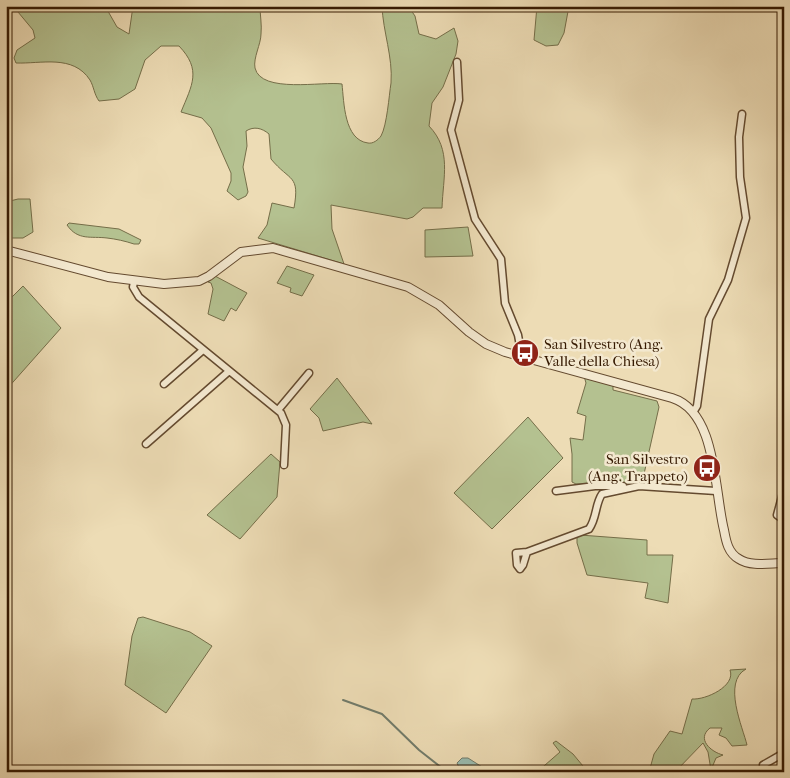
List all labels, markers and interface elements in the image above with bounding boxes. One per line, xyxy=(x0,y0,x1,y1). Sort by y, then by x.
place label: San Silvestro (Ang. Valle della Chiesa) xyxy=(543,335,663,370)
bus stop icon: San Silvestro (Ang. Valle della Chiesa) xyxy=(510,338,540,368)
place label: San Silvestro (Ang. Trappeto) xyxy=(588,450,688,485)
bus stop icon: San Silvestro (Ang. Trappeto) xyxy=(692,453,722,483)

